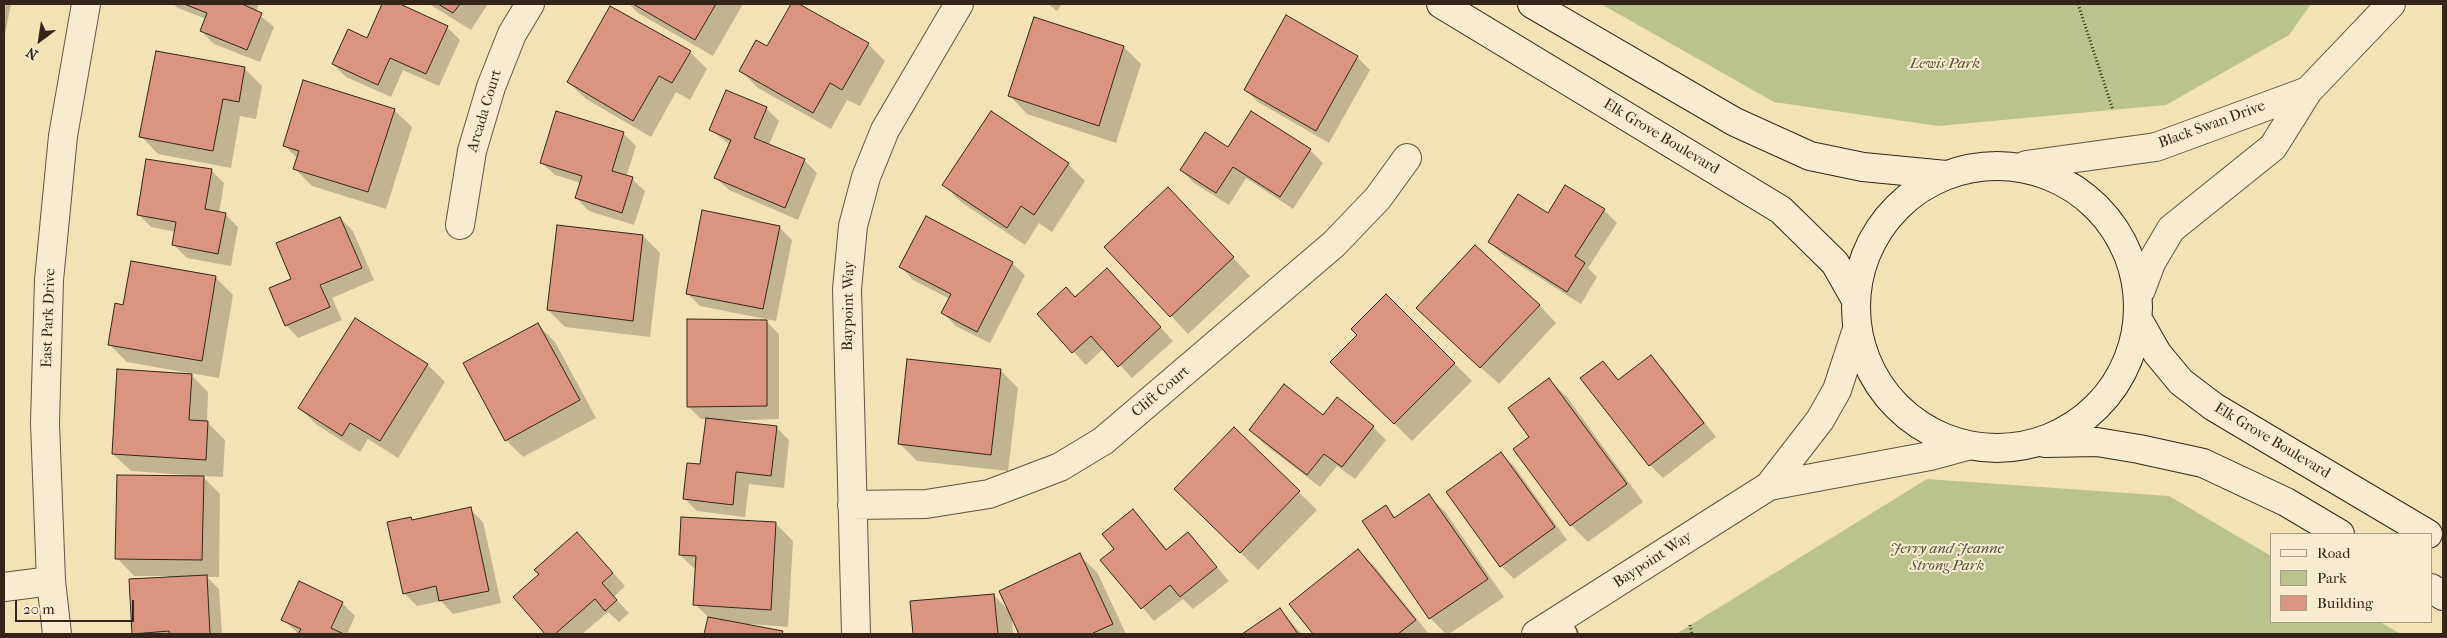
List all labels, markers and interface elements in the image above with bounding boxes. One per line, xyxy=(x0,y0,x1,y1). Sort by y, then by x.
north arrow xyxy=(15,15,65,65)
text: N xyxy=(23,43,41,63)
park label: Lewis Park xyxy=(1910,55,1980,73)
street label: Arcada Court xyxy=(464,67,506,155)
street label: Elk Grove Boulevard xyxy=(1600,95,1722,179)
street label: Black Swan Drive xyxy=(2156,97,2268,153)
street label: Baypoint Way xyxy=(839,261,859,351)
street label: East Park Drive xyxy=(38,268,60,368)
street label: Clift Court xyxy=(1128,363,1194,421)
street label: Elk Grove Boulevard xyxy=(2211,399,2333,483)
street label: Baypoint Way xyxy=(1610,528,1696,592)
legend xyxy=(2270,533,2432,623)
park label: Jerry and Jeanne Strong Park xyxy=(1890,540,2004,575)
text: Road xyxy=(2317,544,2350,562)
text: Park xyxy=(2317,569,2347,587)
scale bar xyxy=(18,590,136,622)
text: Building xyxy=(2317,594,2373,612)
text: 20 m xyxy=(23,600,55,618)

